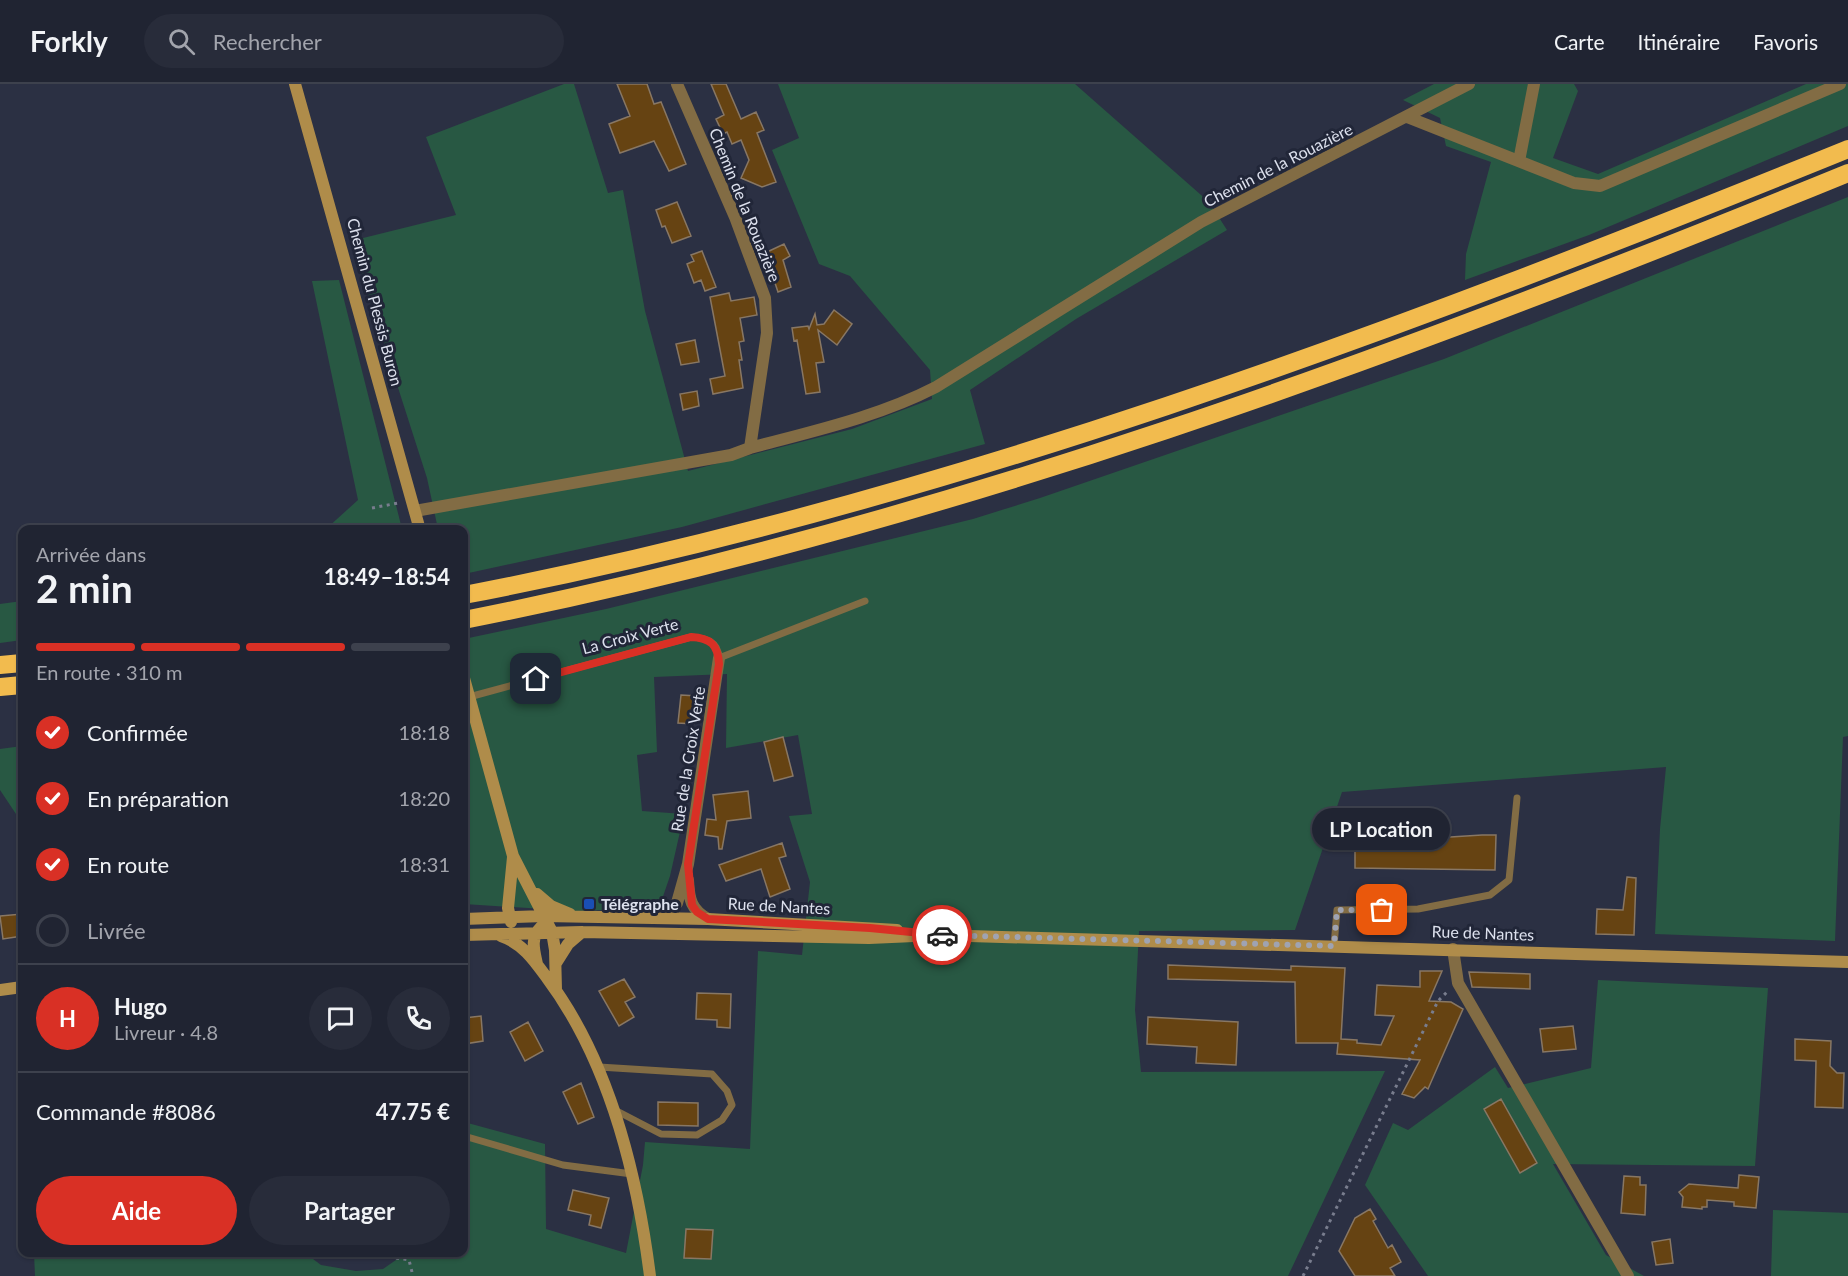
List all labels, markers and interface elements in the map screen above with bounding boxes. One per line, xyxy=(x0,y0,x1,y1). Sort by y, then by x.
search box xyxy=(144,14,564,68)
text: Forkly xyxy=(30,24,108,58)
icon: search xyxy=(165,25,198,58)
text: Rechercher xyxy=(213,28,322,55)
text: Carte xyxy=(1554,29,1605,54)
text: Itinéraire xyxy=(1638,29,1720,54)
text: Favoris xyxy=(1753,29,1818,54)
street label: Chemin de la Rouazière xyxy=(1200,119,1355,210)
street label: Chemin de la Rouazière xyxy=(706,125,785,285)
street label: Chemin du Plessis Buron xyxy=(344,216,407,388)
text: Arrivée dans xyxy=(36,542,146,566)
text: 18:49–18:54 xyxy=(324,563,450,590)
text: 2 min xyxy=(36,565,133,611)
street label: La Croix Verte xyxy=(580,614,680,657)
pin xyxy=(510,653,561,704)
text: En route · 310 m xyxy=(36,660,182,684)
icon: home xyxy=(519,662,552,695)
street label: Rue de la Croix Verte xyxy=(667,685,708,833)
icon: check xyxy=(36,716,69,749)
text: Confirmée xyxy=(87,719,188,746)
text: 18:18 xyxy=(399,720,450,744)
icon: check xyxy=(36,782,69,815)
text: En préparation xyxy=(87,785,229,812)
text: 18:20 xyxy=(399,786,450,810)
callout: LP Location xyxy=(1313,808,1451,850)
text: LP Location xyxy=(1329,817,1433,841)
icon: check xyxy=(36,848,69,881)
text: En route xyxy=(87,851,169,878)
text: 18:31 xyxy=(399,852,450,876)
pin xyxy=(1356,884,1407,935)
street label: Rue de Nantes xyxy=(727,893,831,918)
icon: bag xyxy=(1365,893,1398,926)
place label: Télégraphe xyxy=(601,894,679,913)
marker: Télégraphe xyxy=(582,897,596,911)
courier xyxy=(912,905,972,965)
text: Livrée xyxy=(87,917,146,944)
icon: car xyxy=(926,919,959,952)
street label: Rue de Nantes xyxy=(1431,921,1535,944)
button: chat xyxy=(309,987,372,1050)
button: phone xyxy=(387,987,450,1050)
text: Hugo xyxy=(114,993,167,1020)
text: H xyxy=(59,1005,76,1032)
text: Livreur · 4.8 xyxy=(114,1020,218,1044)
text: Commande #8086 xyxy=(36,1098,216,1125)
text: 47.75 € xyxy=(376,1098,450,1125)
button: Aide xyxy=(36,1176,237,1245)
button: Partager xyxy=(249,1176,450,1245)

